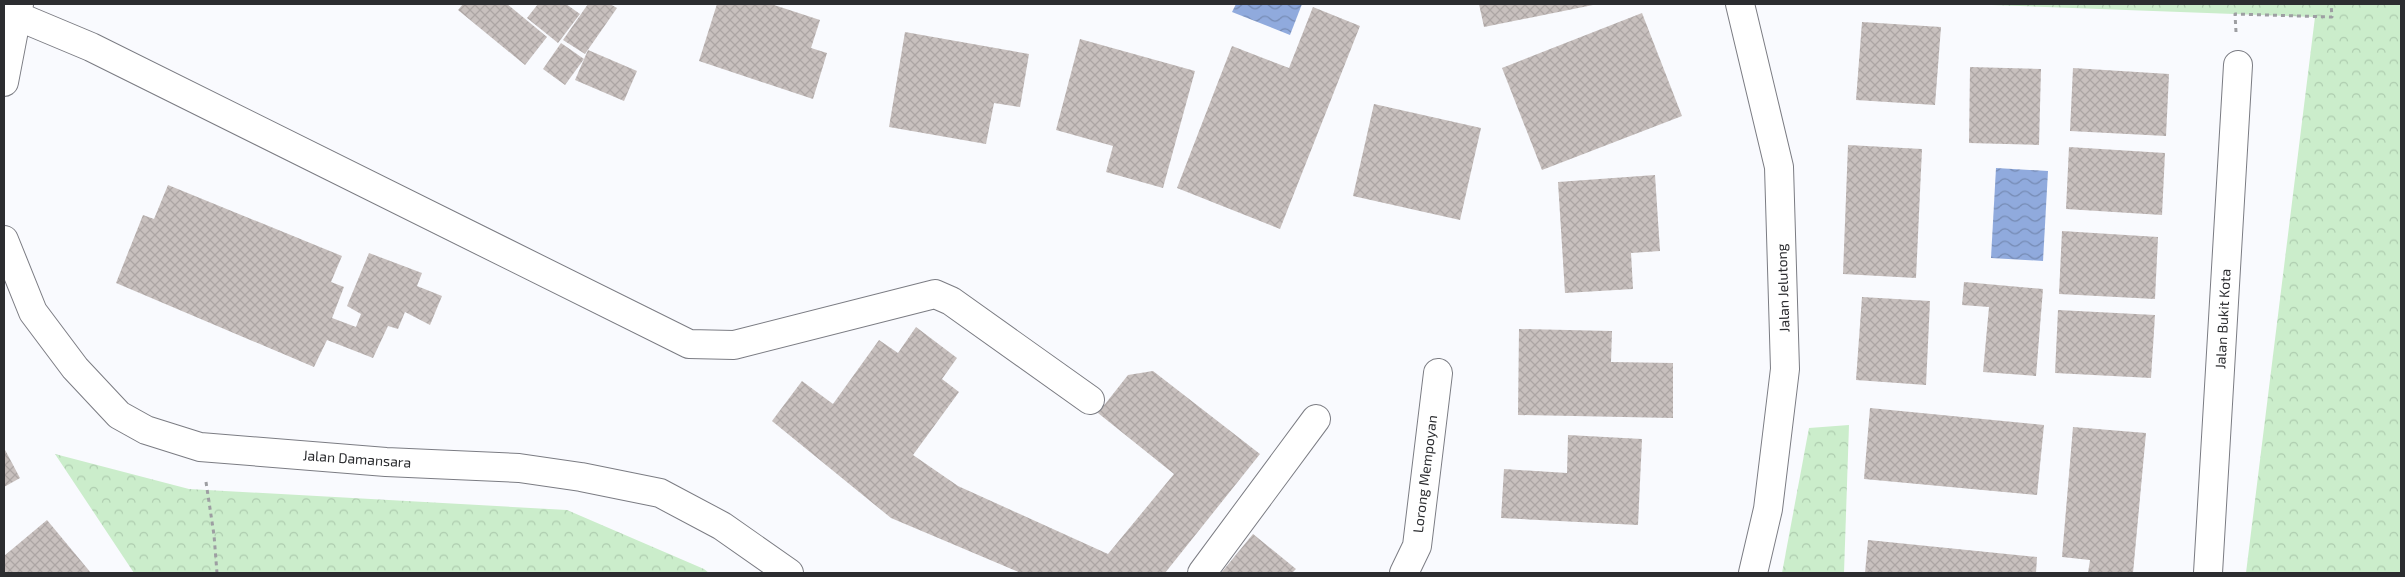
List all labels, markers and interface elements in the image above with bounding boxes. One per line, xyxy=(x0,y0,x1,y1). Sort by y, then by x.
street label: Jalan Jelutong xyxy=(1772,243,1793,333)
street label: Jalan Bukit Kota xyxy=(2211,268,2234,370)
street label: Lorong Mempoyan xyxy=(1409,414,1440,534)
street label: Jalan Damansara xyxy=(302,446,412,471)

